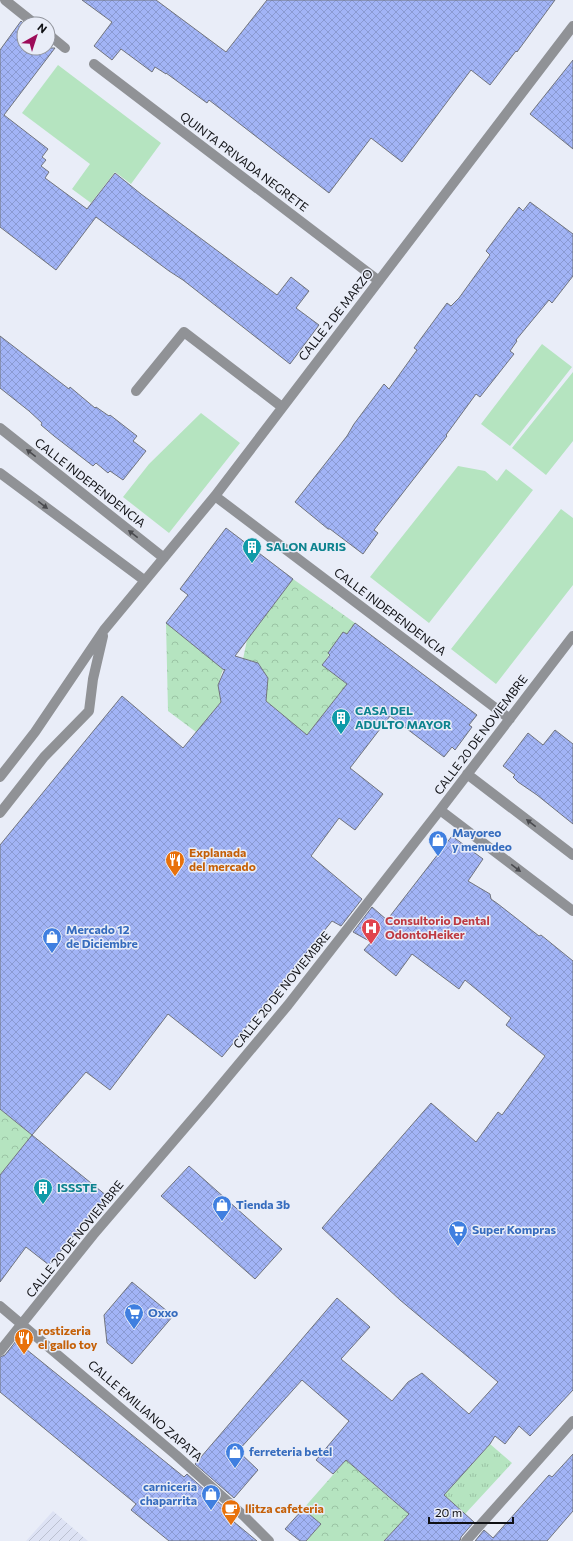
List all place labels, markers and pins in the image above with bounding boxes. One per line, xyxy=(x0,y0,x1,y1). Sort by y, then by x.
building icon: SALON AURIS xyxy=(241,536,263,564)
place label: SALON AURIS xyxy=(266,539,346,553)
place label: CASA DEL ADULTO MAYOR xyxy=(355,703,452,731)
building icon: CASA DEL ADULTO MAYOR xyxy=(330,707,352,735)
place label: Mayoreo y menudeo xyxy=(452,825,512,853)
shop icon: Mayoreo y menudeo xyxy=(427,829,449,857)
place label: Explanada del mercado xyxy=(189,845,256,873)
restaurant icon: Explanada del mercado xyxy=(164,849,186,877)
place label: Consultorio Dental OdontoHeiker xyxy=(385,913,490,941)
hospital icon: Consultorio Dental OdontoHeiker xyxy=(360,917,382,945)
place label: Mercado 12 de Diciembre xyxy=(66,922,138,950)
shop icon: Mercado 12 de Diciembre xyxy=(41,926,63,954)
building icon: ISSSTE xyxy=(32,1177,54,1205)
place label: ISSSTE xyxy=(57,1180,97,1194)
shop icon: Tienda 3b xyxy=(211,1194,233,1222)
place label: Tienda 3b xyxy=(236,1197,290,1211)
supermarket icon: Super Kompras xyxy=(447,1219,469,1247)
place label: Super Kompras xyxy=(472,1222,556,1236)
supermarket icon: Oxxo xyxy=(123,1302,145,1330)
place label: Oxxo xyxy=(148,1305,178,1319)
place label: rostizeria el gallo toy xyxy=(38,1323,98,1351)
restaurant icon: rostizeria el gallo toy xyxy=(13,1327,35,1355)
shop icon: ferreteria betel xyxy=(224,1441,246,1469)
place label: ferreteria betel xyxy=(249,1444,332,1458)
place label: carniceria chaparrita xyxy=(140,1479,197,1507)
shop icon: carniceria chaparrita xyxy=(200,1483,222,1511)
cafe icon: llitza cafeteria xyxy=(220,1498,242,1526)
place label: llitza cafeteria xyxy=(245,1501,324,1515)

